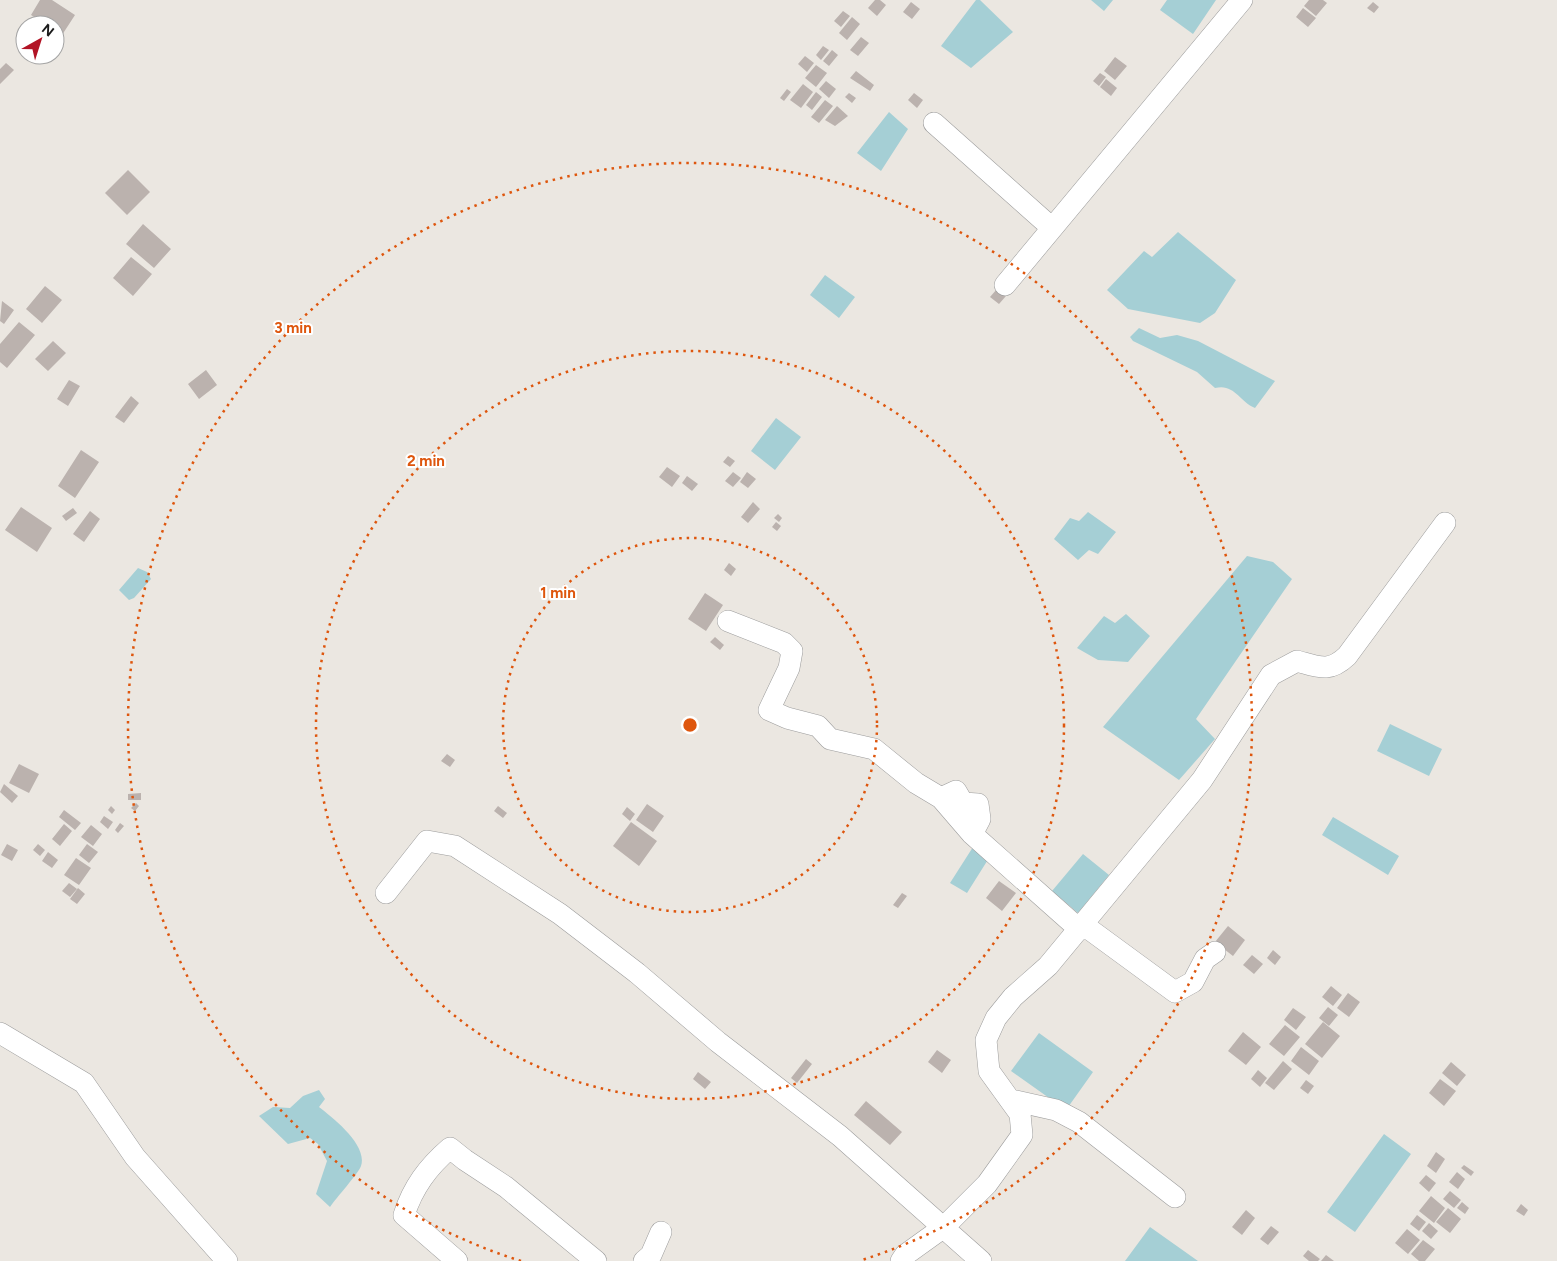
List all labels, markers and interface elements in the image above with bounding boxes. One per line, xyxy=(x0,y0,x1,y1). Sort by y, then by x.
north arrow xyxy=(15,15,65,65)
text: N xyxy=(38,20,57,40)
text: 3 min xyxy=(274,319,312,337)
text: 2 min xyxy=(407,452,445,470)
text: 1 min xyxy=(540,584,576,602)
centre of rings xyxy=(681,716,699,734)

